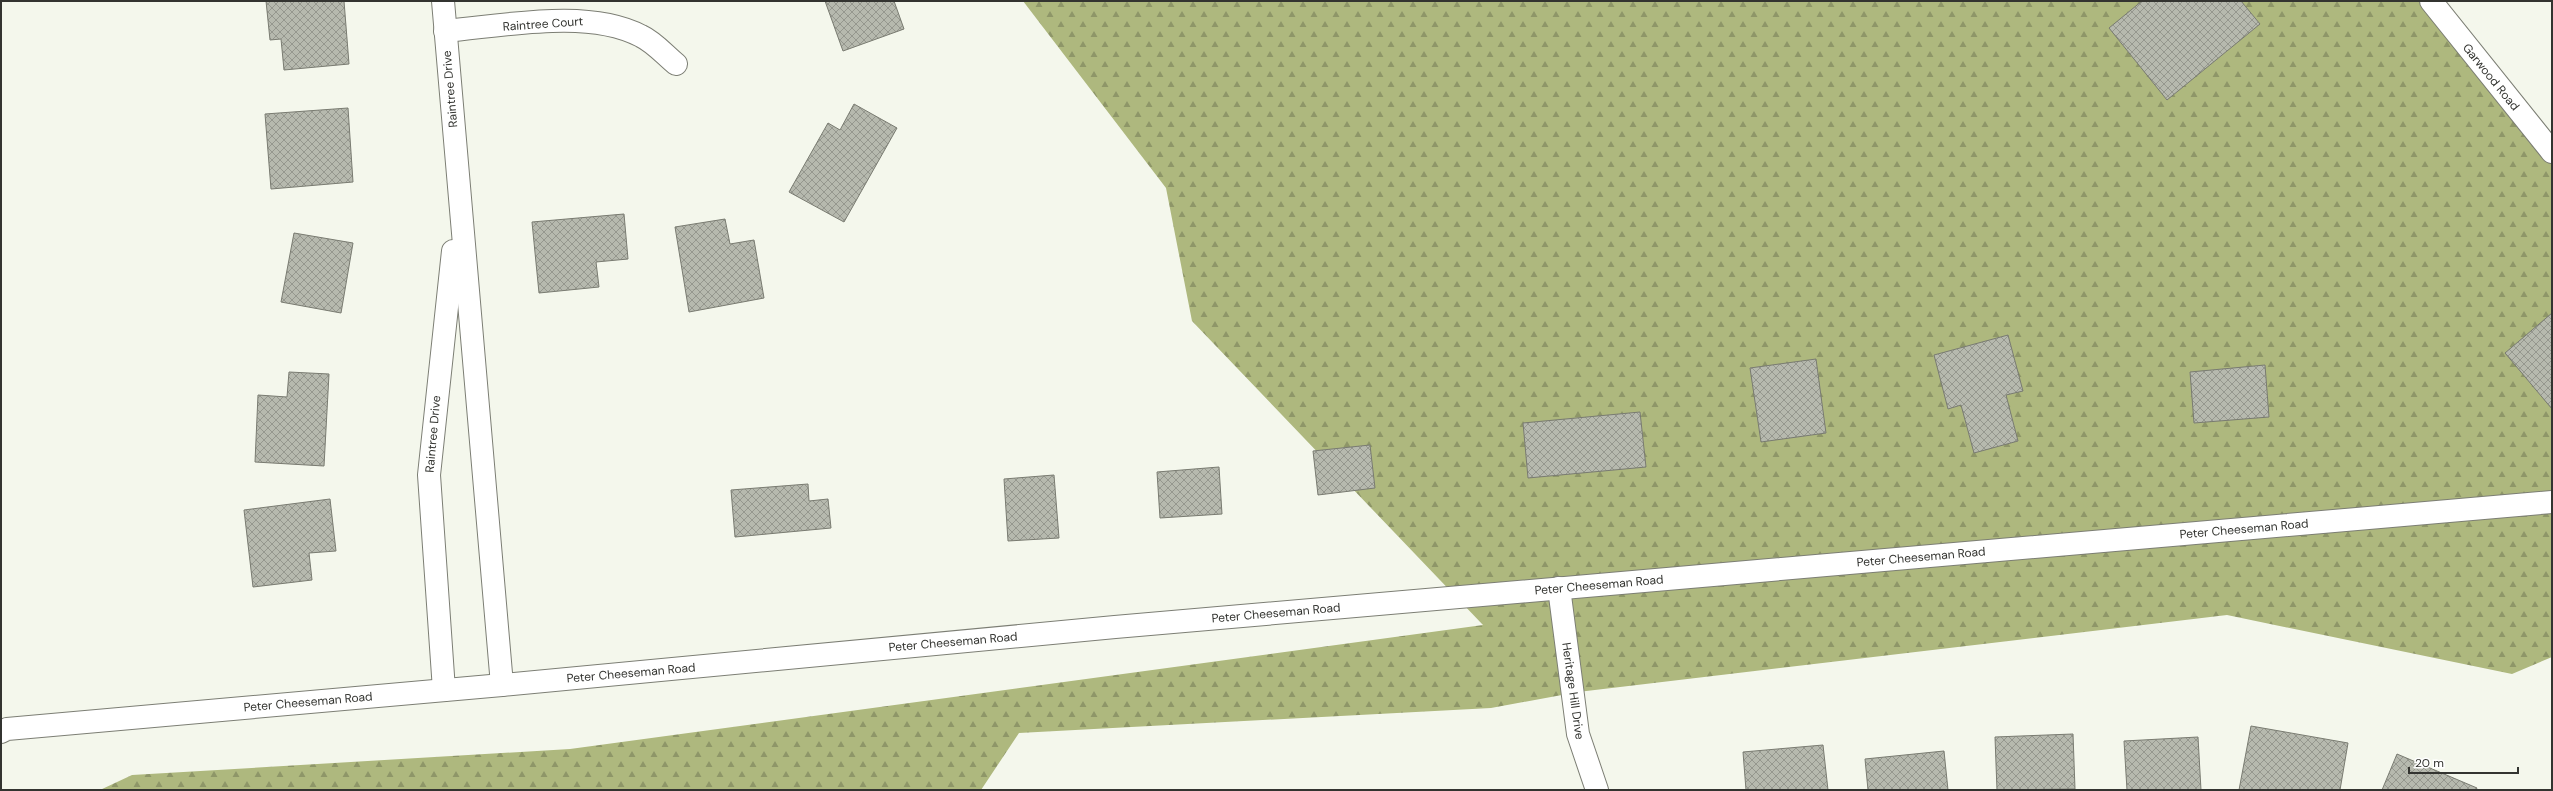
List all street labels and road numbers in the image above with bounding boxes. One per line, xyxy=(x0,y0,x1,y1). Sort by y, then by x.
street label: Raintree Court xyxy=(502,13,584,35)
street label: Garwood Road xyxy=(2459,40,2523,114)
street label: Raintree Drive xyxy=(439,50,461,128)
street label: Raintree Drive xyxy=(422,395,444,473)
street label: Peter Cheeseman Road xyxy=(2179,515,2309,543)
street label: Peter Cheeseman Road xyxy=(1856,543,1986,571)
street label: Peter Cheeseman Road xyxy=(1534,571,1664,599)
street label: Peter Cheeseman Road xyxy=(1211,599,1341,627)
street label: Peter Cheeseman Road xyxy=(888,628,1018,656)
street label: Heritage Hill Drive xyxy=(1558,641,1588,741)
street label: Peter Cheeseman Road xyxy=(566,659,696,687)
street label: Peter Cheeseman Road xyxy=(243,688,373,716)

